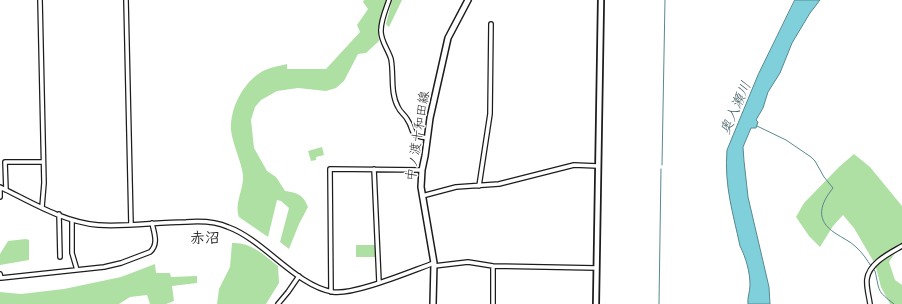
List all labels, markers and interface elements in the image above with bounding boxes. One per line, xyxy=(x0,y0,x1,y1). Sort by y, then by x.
water label: 奥入瀬川 xyxy=(717,79,755,137)
street label: 中ノ渡十和田線 xyxy=(403,90,433,182)
district label: 赤沼 xyxy=(190,230,220,248)

